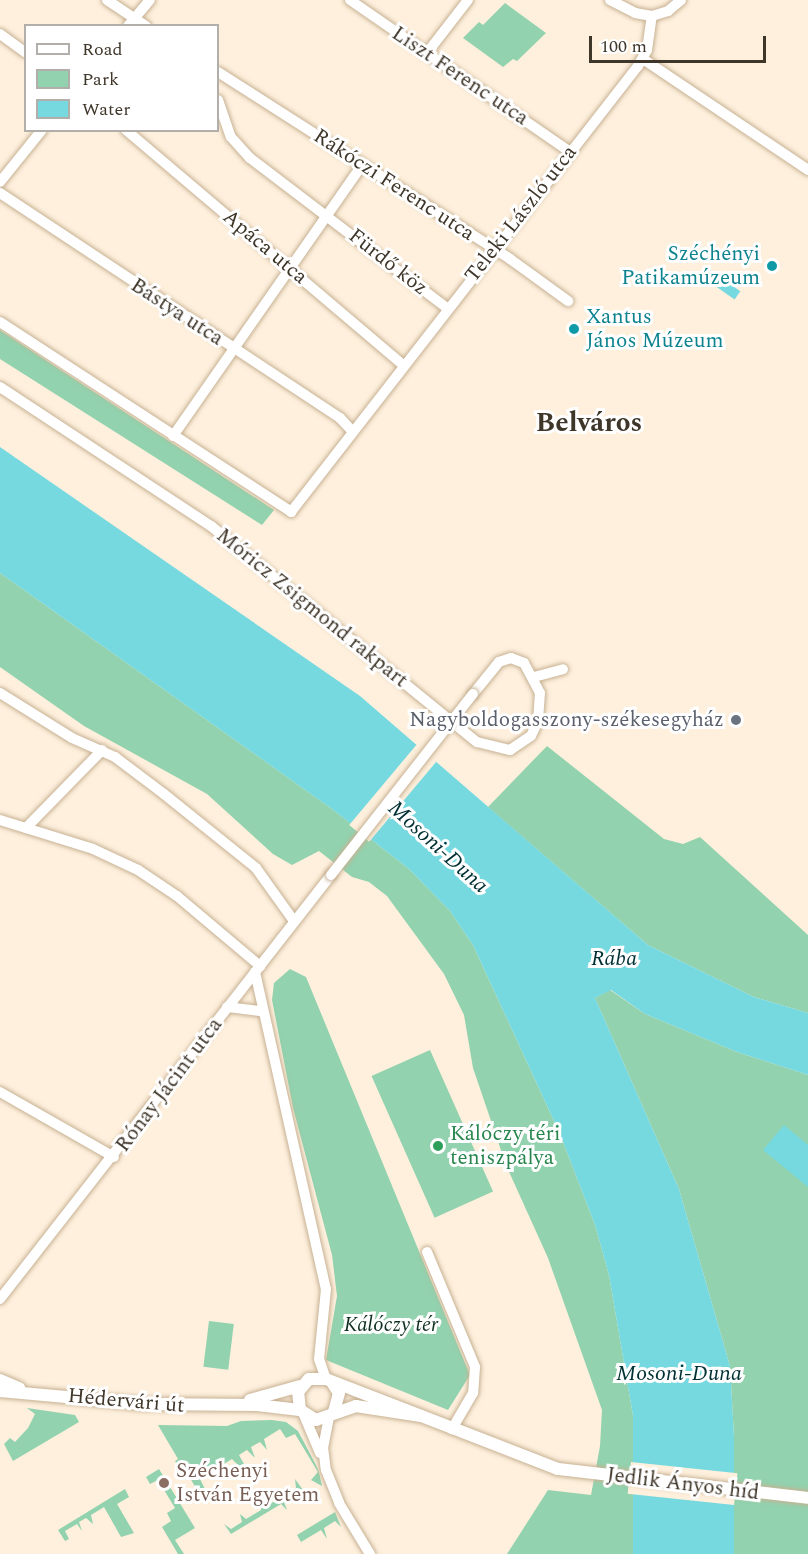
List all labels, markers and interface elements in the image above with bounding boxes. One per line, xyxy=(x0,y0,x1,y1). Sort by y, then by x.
street label: Liszt Ferenc utca xyxy=(387,21,533,131)
legend xyxy=(24,24,219,132)
scale bar xyxy=(592,24,769,62)
text: 100 m xyxy=(600,33,647,60)
text: Road xyxy=(82,36,123,63)
text: Park xyxy=(82,66,119,93)
text: Water xyxy=(82,96,130,123)
street label: Rákóczi Ferenc utca xyxy=(309,124,479,246)
street label: Teleki László utca xyxy=(460,140,582,288)
street label: Apáca utca xyxy=(217,204,313,290)
street label: Fürdő köz xyxy=(343,223,433,301)
place label: Széchényi Patikamúzeum xyxy=(621,241,760,291)
marker: Széchényi Patikamúzeum xyxy=(765,259,779,273)
street label: Bástya utca xyxy=(126,273,228,351)
place label: Xantus János Múzeum xyxy=(586,304,724,354)
marker: Xantus János Múzeum xyxy=(567,322,581,336)
district label: Belváros xyxy=(536,408,642,440)
street label: Móricz Zsigmond rakpart xyxy=(211,523,413,693)
place label: Nagyboldogasszony-székesegyház xyxy=(409,707,724,733)
marker: Nagyboldogasszony-székesegyház xyxy=(729,713,743,727)
water label: Mosoni-Duna xyxy=(382,795,494,899)
water label: Rába xyxy=(591,946,637,972)
street label: Rónay Jácint utca xyxy=(110,1013,228,1157)
place label: Kálóczy téri teniszpálya xyxy=(450,1121,560,1171)
marker: Kálóczy téri teniszpálya xyxy=(431,1139,445,1153)
park label: Kálóczy tér xyxy=(344,1312,438,1338)
water label: Mosoni-Duna xyxy=(616,1361,742,1387)
street label: Hédervári út xyxy=(67,1383,185,1419)
place label: Széchenyi István Egyetem xyxy=(176,1458,319,1508)
street label: Jedlik Ányos híd xyxy=(605,1462,761,1506)
marker: Széchenyi István Egyetem xyxy=(157,1476,171,1490)

